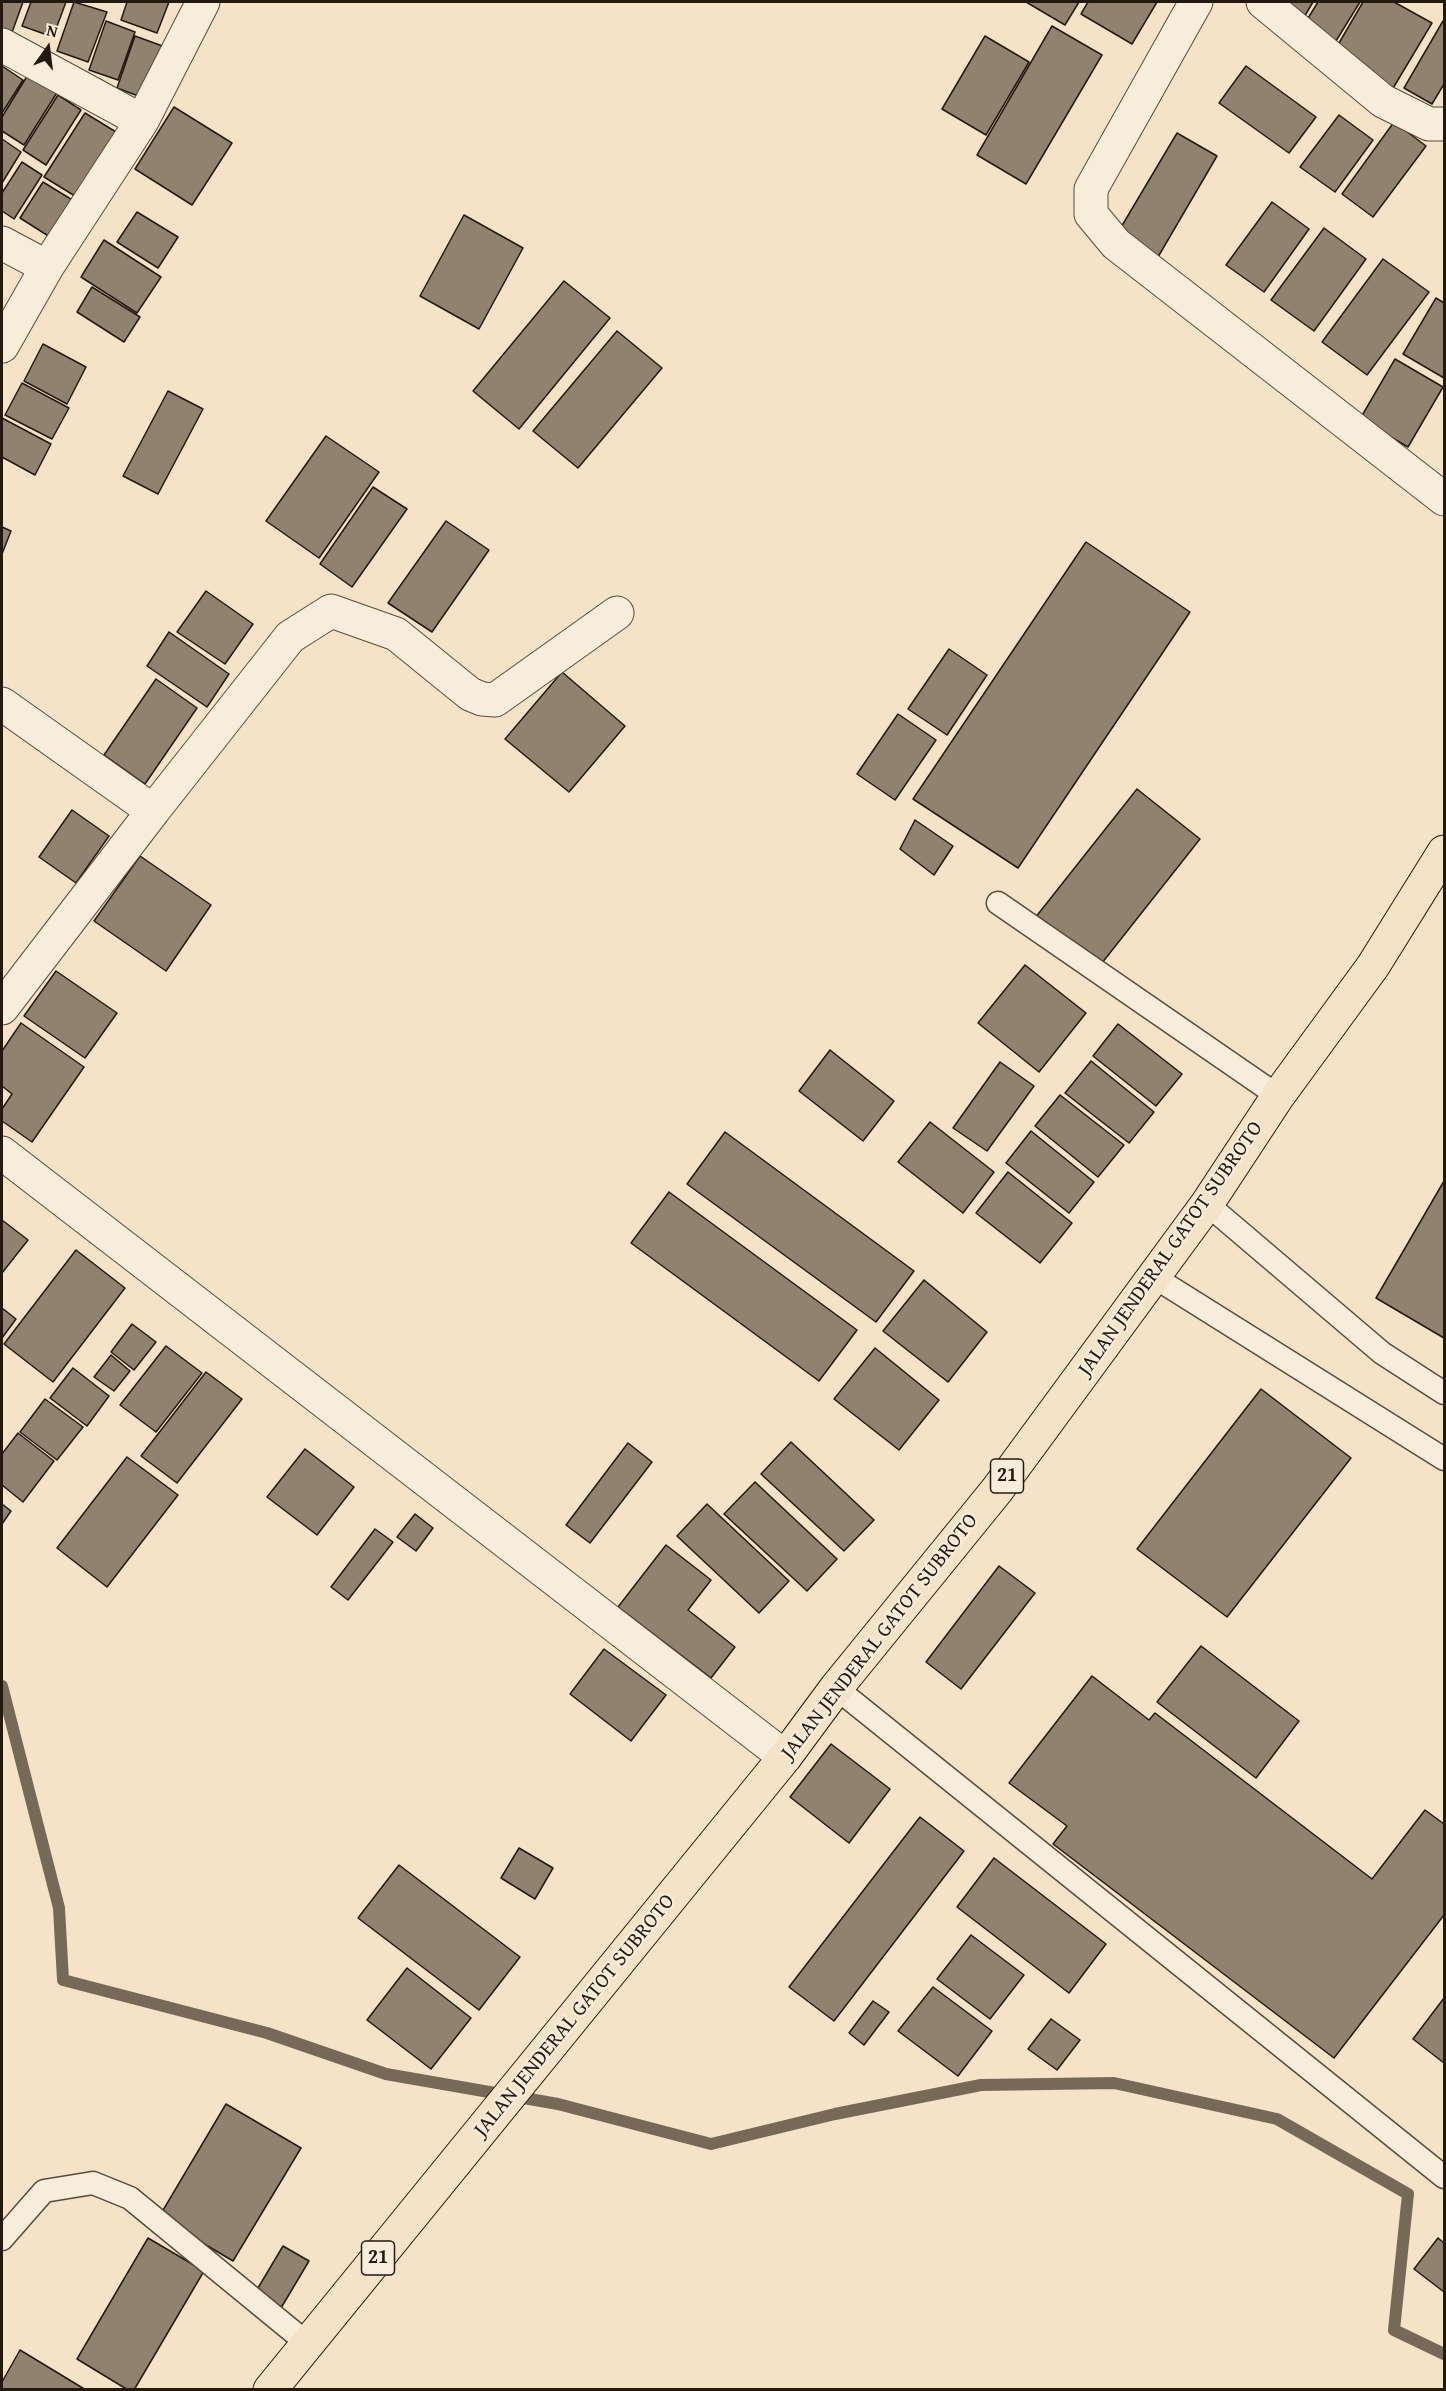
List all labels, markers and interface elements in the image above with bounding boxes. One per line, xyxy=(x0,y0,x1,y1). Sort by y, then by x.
north arrow xyxy=(18,18,78,78)
text: N xyxy=(44,18,60,43)
street label: JALAN JENDERAL GATOT SUBROTO xyxy=(1073,1117,1269,1381)
road number: 21 xyxy=(990,1459,1024,1493)
street label: JALAN JENDERAL GATOT SUBROTO xyxy=(776,1509,984,1765)
street label: JALAN JENDERAL GATOT SUBROTO xyxy=(469,1890,681,2142)
road number: 21 xyxy=(362,2241,394,2275)

